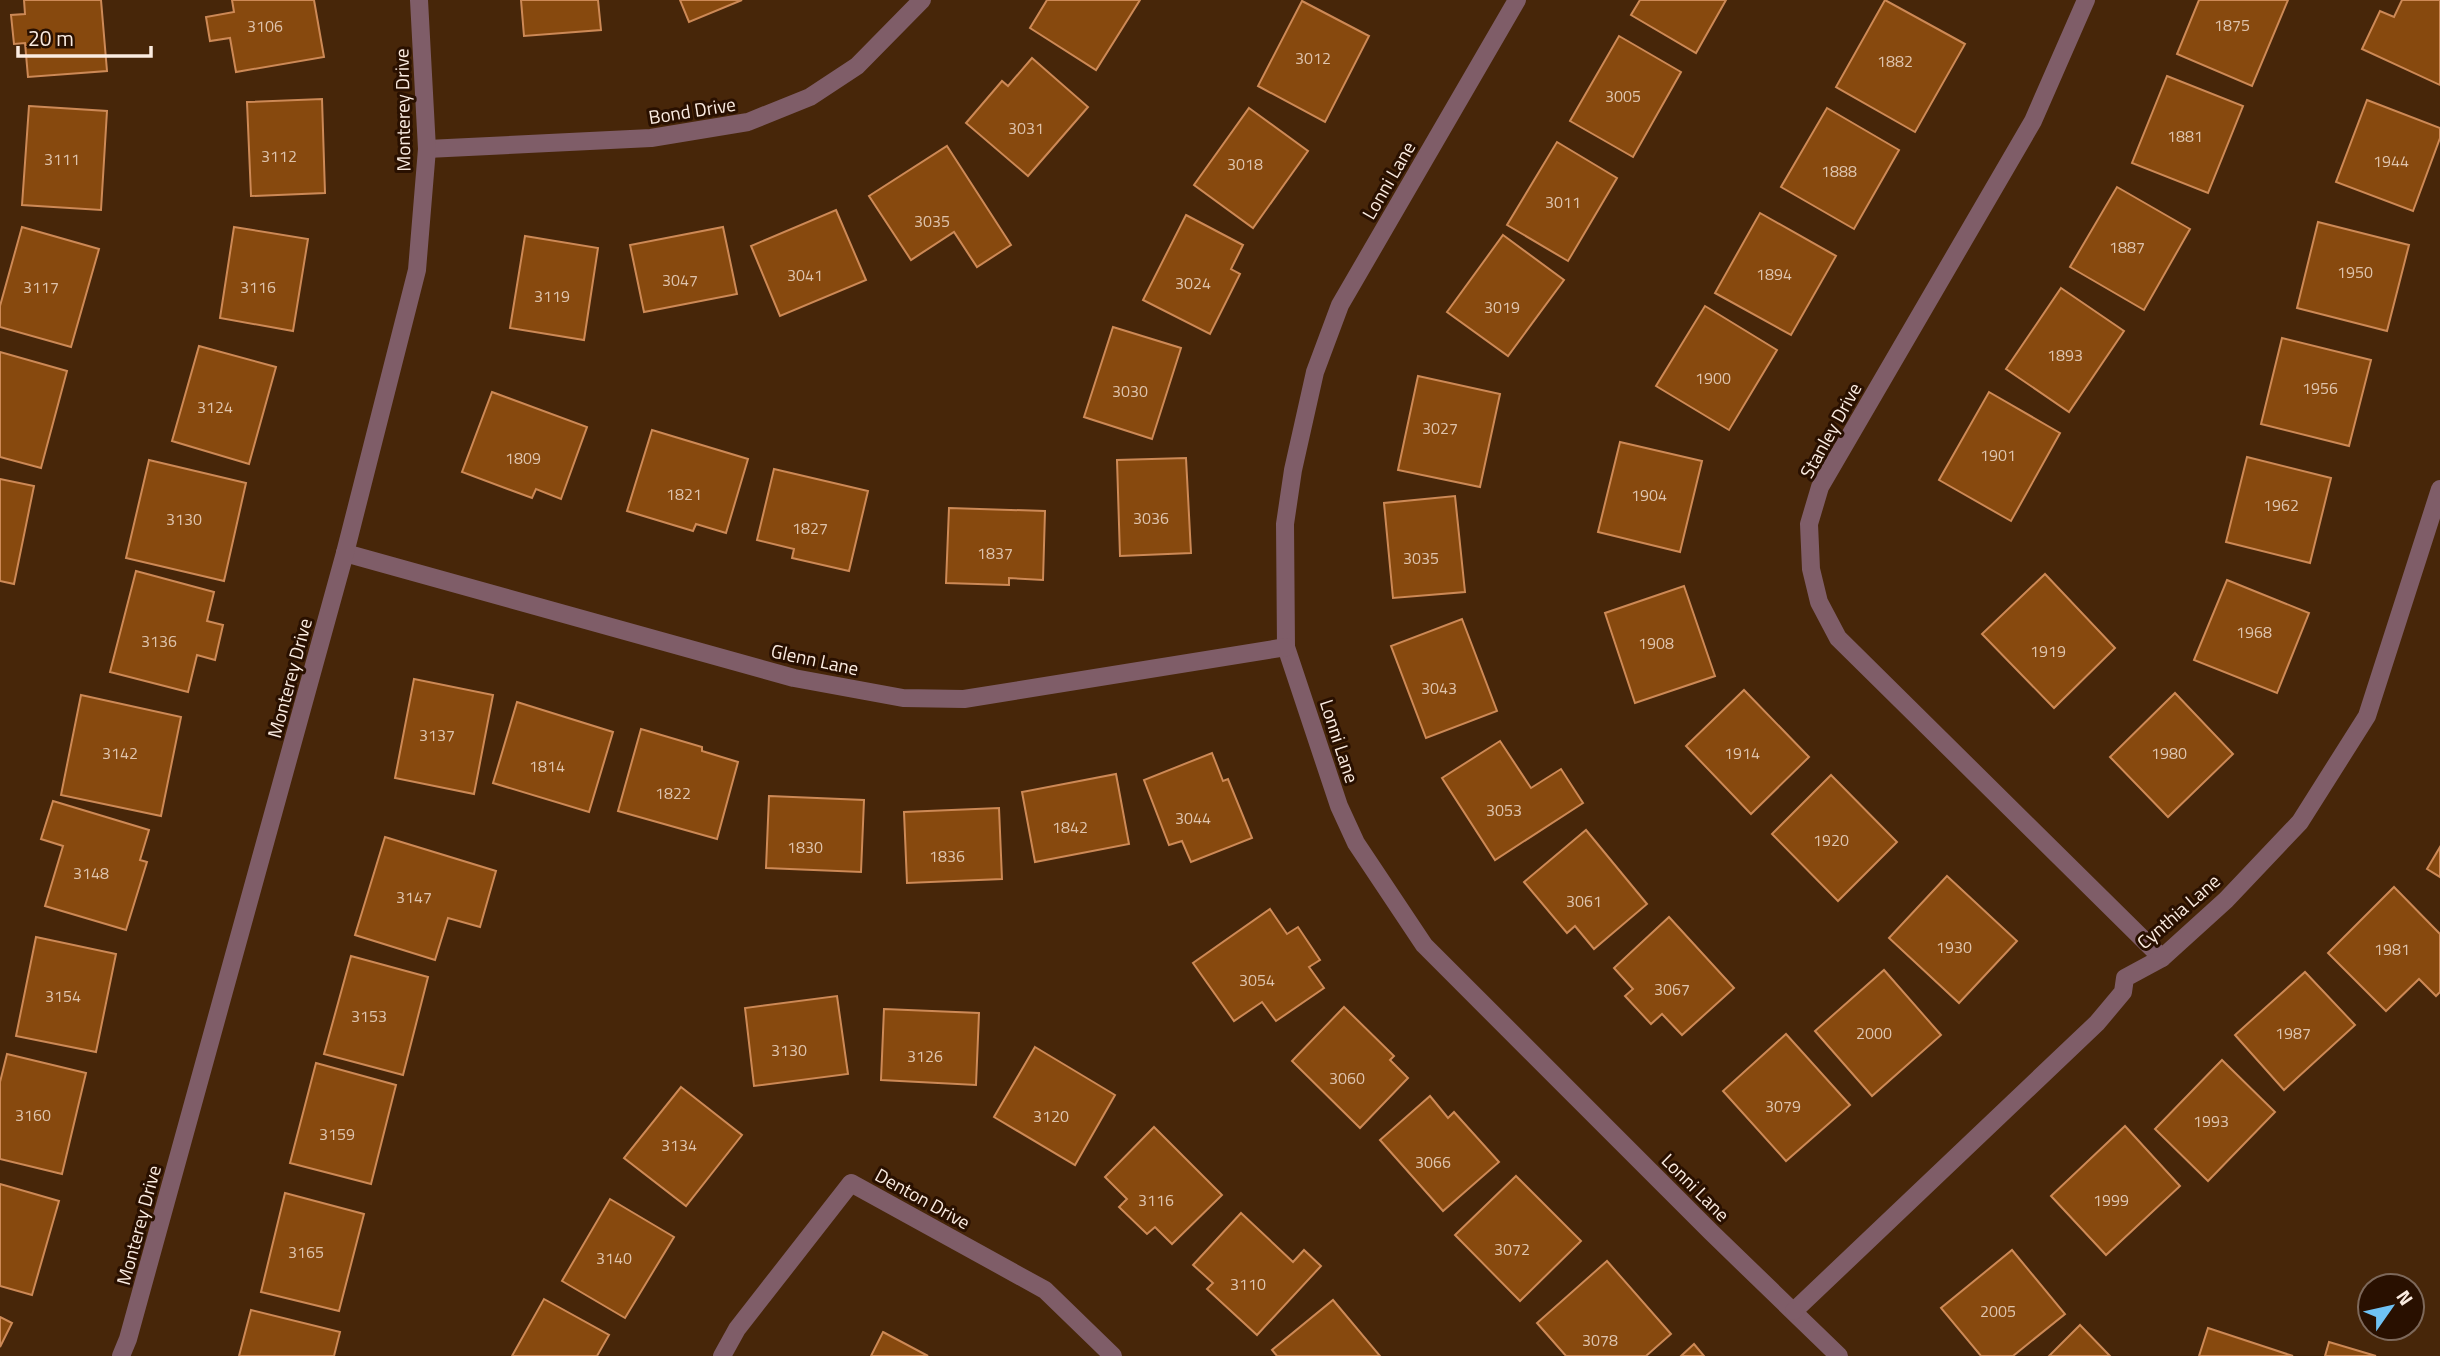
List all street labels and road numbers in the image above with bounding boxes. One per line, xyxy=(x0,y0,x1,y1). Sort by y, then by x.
street label: Monterey Drive xyxy=(386,48,418,172)
street label: Bond Drive xyxy=(646,89,738,131)
street label: Lonni Lane xyxy=(1354,135,1422,225)
street label: Stanley Drive xyxy=(1792,377,1868,483)
street label: Monterey Drive xyxy=(259,615,319,741)
street label: Glenn Lane xyxy=(769,636,861,682)
street label: Lonni Lane xyxy=(1313,696,1367,786)
street label: Cynthia Lane xyxy=(2130,866,2226,956)
street label: Lonni Lane xyxy=(1655,1146,1737,1228)
street label: Denton Drive xyxy=(870,1160,976,1236)
street label: Monterey Drive xyxy=(108,1162,168,1288)

